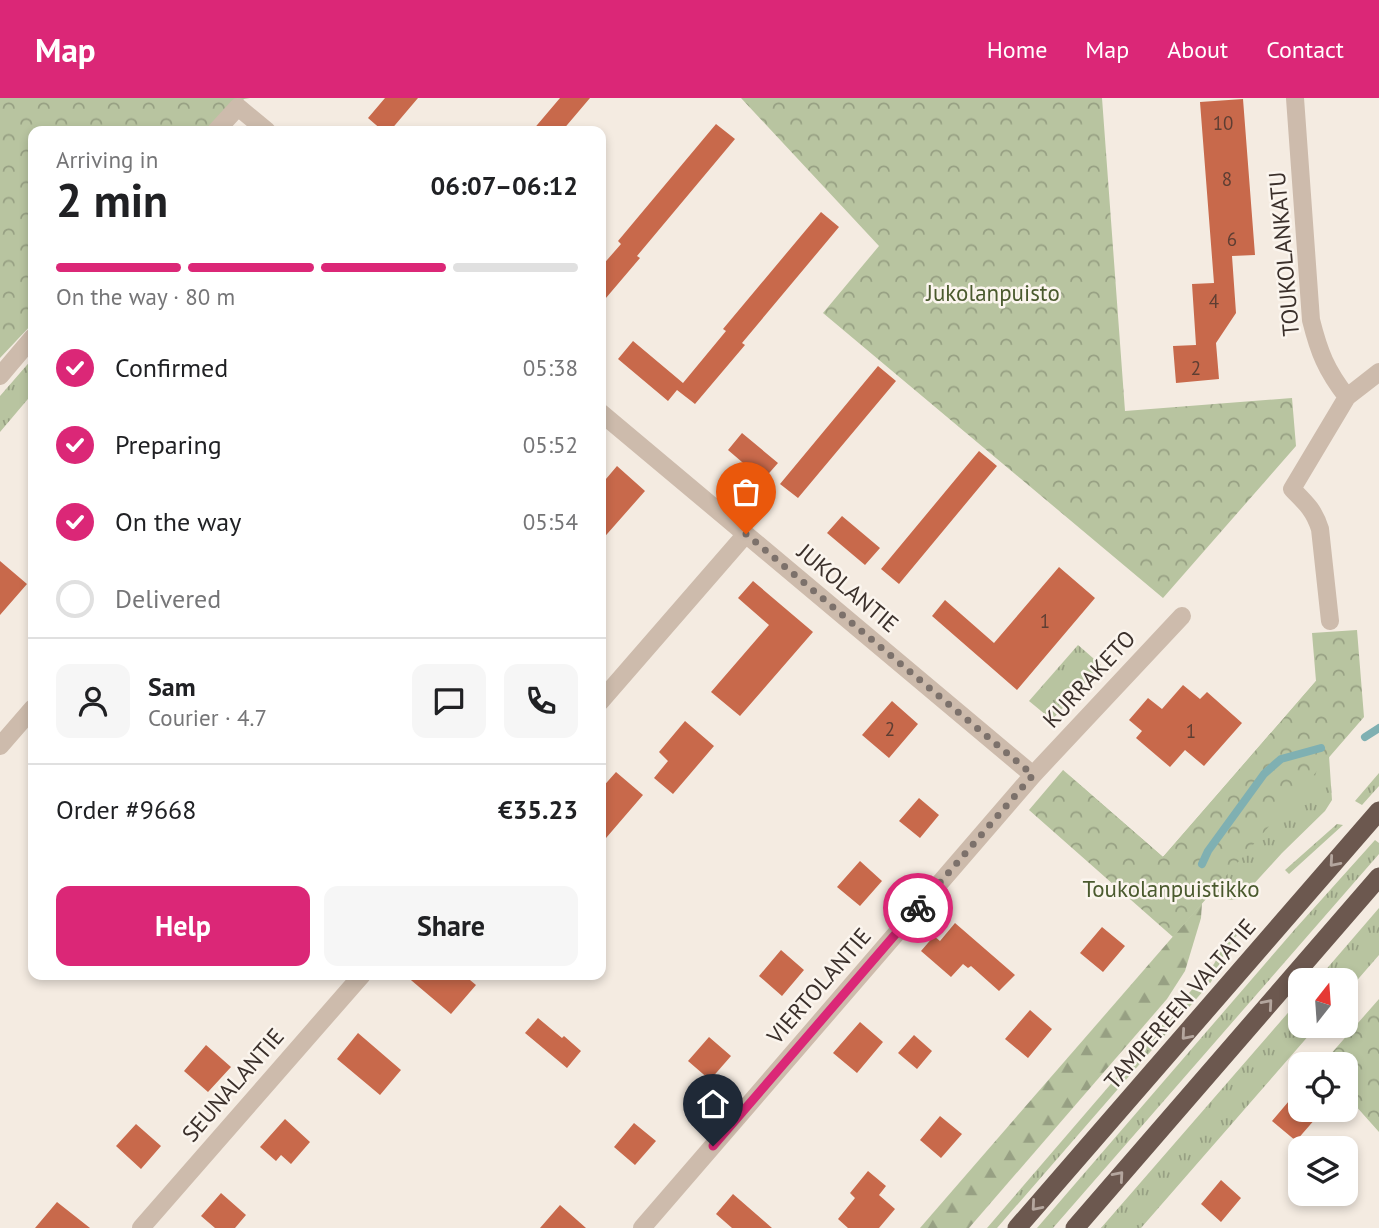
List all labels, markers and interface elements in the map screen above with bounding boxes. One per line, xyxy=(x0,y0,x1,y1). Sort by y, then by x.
text: Map xyxy=(35,28,96,71)
text: Home xyxy=(987,34,1047,65)
text: Map xyxy=(1085,34,1129,65)
text: About xyxy=(1167,34,1228,65)
text: Contact xyxy=(1266,34,1344,65)
house number: 10 xyxy=(1213,111,1233,135)
text: Arriving in xyxy=(56,145,158,174)
house number: 8 xyxy=(1222,167,1232,191)
text: 06:07–06:12 xyxy=(431,169,578,202)
text: 2 min xyxy=(56,170,168,230)
street label: TOUKOLANKATU xyxy=(1262,171,1305,338)
house number: 6 xyxy=(1227,227,1237,251)
park label: Jukolanpuisto xyxy=(925,278,1060,307)
text: On the way · 80 m xyxy=(56,282,235,311)
house number: 4 xyxy=(1209,289,1219,313)
icon: check xyxy=(56,349,94,387)
text: Confirmed xyxy=(115,351,228,384)
text: 05:38 xyxy=(523,353,578,382)
house number: 2 xyxy=(1191,356,1201,380)
icon: check xyxy=(56,426,94,464)
text: Preparing xyxy=(115,428,222,461)
text: 05:52 xyxy=(523,430,578,459)
pin xyxy=(716,462,776,534)
icon: bag xyxy=(727,473,765,511)
icon: check xyxy=(56,503,94,541)
text: On the way xyxy=(115,505,241,538)
text: 05:54 xyxy=(523,507,578,536)
street label: JUKOLANTIE xyxy=(791,536,905,638)
text: Delivered xyxy=(115,582,221,615)
house number: 1 xyxy=(1040,609,1050,633)
street label: KURRAKETO xyxy=(1036,624,1141,734)
button: person xyxy=(56,664,130,738)
button: chat xyxy=(412,664,486,738)
button: phone xyxy=(504,664,578,738)
text: Sam xyxy=(148,670,196,703)
text: Courier · 4.7 xyxy=(148,703,267,732)
house number: 2 xyxy=(885,717,895,741)
house number: 1 xyxy=(1186,719,1196,743)
text: Order #9668 xyxy=(56,793,196,826)
text: €35.23 xyxy=(498,793,578,826)
one-way arrow xyxy=(1330,854,1342,867)
courier xyxy=(883,873,953,943)
park label: Toukolanpuistikko xyxy=(1082,874,1260,903)
button: Help xyxy=(56,886,310,966)
button: Share xyxy=(324,886,578,966)
icon: bike xyxy=(899,889,937,927)
street label: TAMPEREEN VALTATIE xyxy=(1098,912,1262,1095)
street label: VIERTOLANTIE xyxy=(760,922,877,1050)
north arrow xyxy=(1288,968,1358,1038)
map controls xyxy=(1288,968,1358,1206)
one-way arrow xyxy=(1260,999,1272,1012)
street label: SEUNALANTIE xyxy=(175,1022,290,1147)
one-way arrow xyxy=(1182,1027,1194,1040)
button: locate xyxy=(1288,1052,1358,1122)
pin xyxy=(683,1074,743,1146)
icon: home xyxy=(694,1085,732,1123)
button: layers xyxy=(1288,1136,1358,1206)
one-way arrow xyxy=(1111,1172,1123,1185)
one-way arrow xyxy=(1032,1198,1044,1211)

